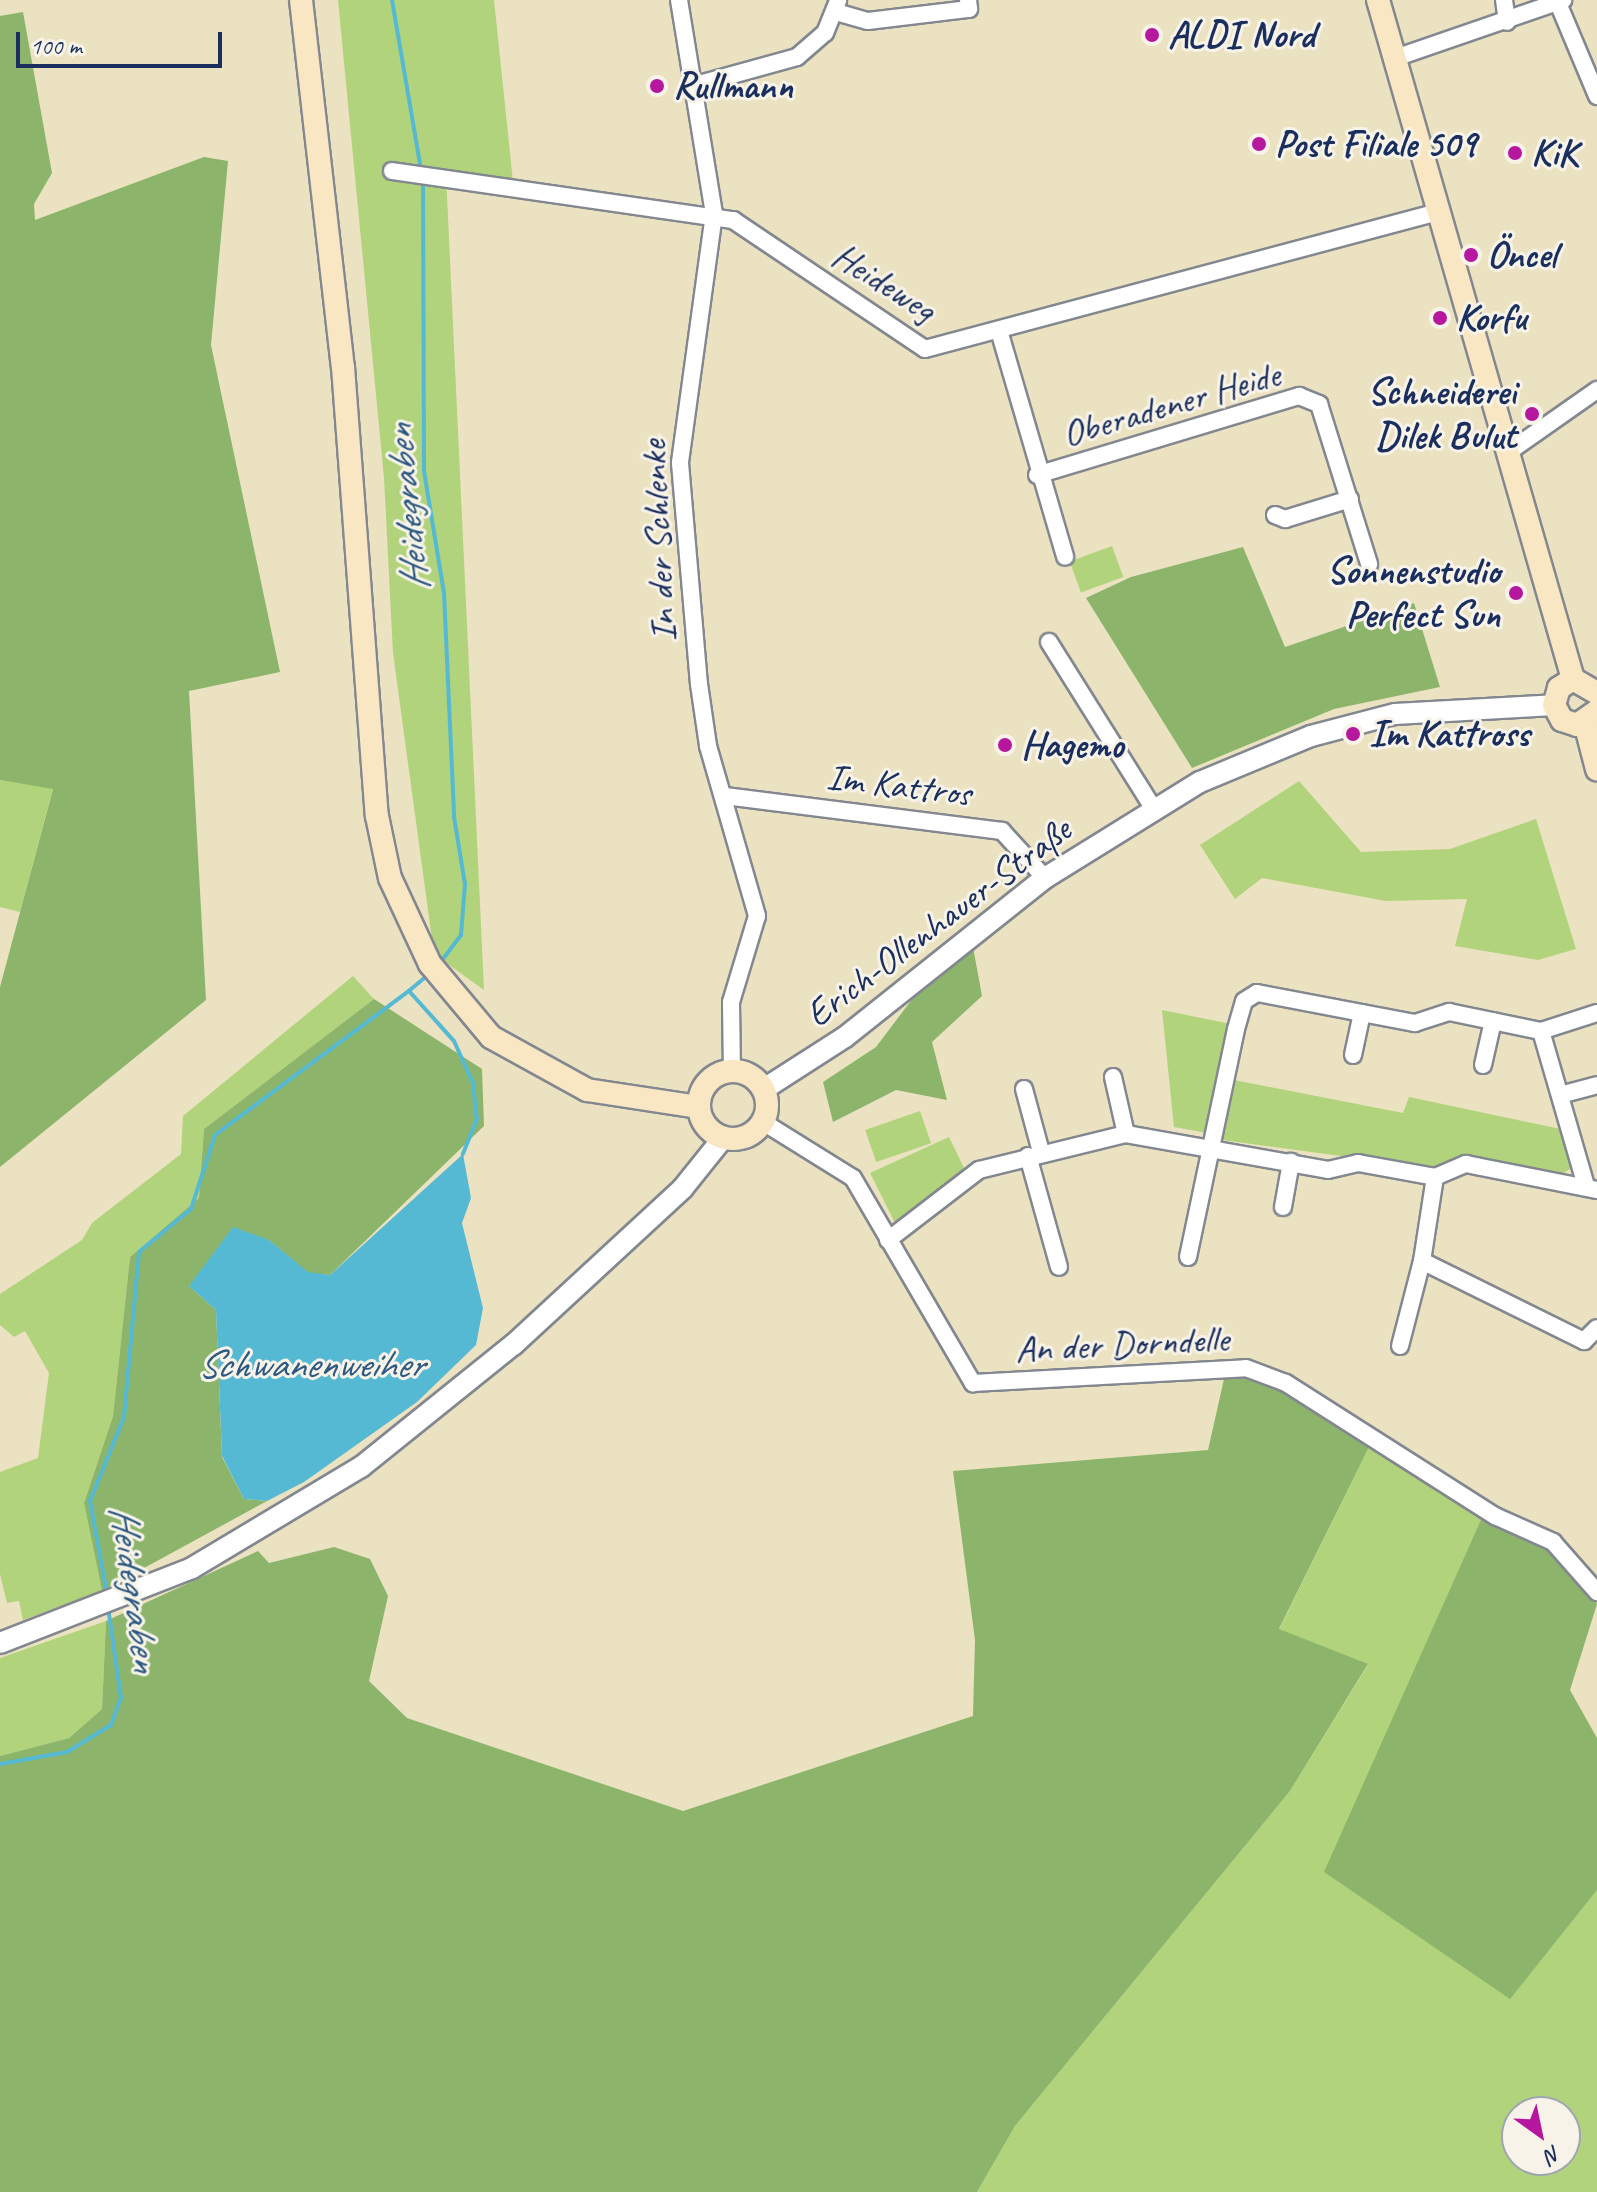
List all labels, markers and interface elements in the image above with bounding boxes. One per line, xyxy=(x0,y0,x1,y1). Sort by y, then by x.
place label: ALDI Nord xyxy=(1168,12,1317,58)
scale bar xyxy=(20,16,226,66)
marker: ALDI Nord xyxy=(1143,26,1161,44)
text: 100 m xyxy=(30,31,82,61)
place label: Rullmann xyxy=(673,63,793,109)
marker: Rullmann xyxy=(648,77,666,95)
place label: Post Filiale 509 xyxy=(1275,121,1475,167)
place label: KiK xyxy=(1531,130,1577,176)
marker: Post Filiale 509 xyxy=(1250,135,1268,153)
marker: KiK xyxy=(1506,144,1524,162)
place label: Öncel xyxy=(1487,232,1556,278)
street label: Heideweg xyxy=(824,233,944,331)
marker: Öncel xyxy=(1462,246,1480,264)
place label: Korfu xyxy=(1456,295,1526,341)
marker: Korfu xyxy=(1431,309,1449,327)
street label: Oberadener Heide xyxy=(1057,351,1285,457)
place label: Schneiderei Dilek Bulut xyxy=(1367,369,1516,458)
marker: Schneiderei Dilek Bulut xyxy=(1523,405,1541,423)
water label: Heidegraben xyxy=(374,423,440,593)
street label: In der Schlenke xyxy=(630,439,686,643)
place label: Sonnenstudio Perfect Sun xyxy=(1326,548,1500,638)
marker: Sonnenstudio Perfect Sun xyxy=(1507,584,1525,602)
place label: Im Kattross xyxy=(1369,711,1529,757)
place label: Hagemo xyxy=(1021,722,1123,768)
marker: Im Kattross xyxy=(1344,725,1362,743)
marker: Hagemo xyxy=(996,736,1014,754)
street label: Im Kattros xyxy=(824,754,974,816)
street label: Erich-Ollenhauer-Straße xyxy=(796,807,1080,1037)
street label: An der Dorndelle xyxy=(1014,1316,1230,1372)
water label: Schwanenweiher xyxy=(197,1340,423,1388)
water label: Heidegraben xyxy=(100,1502,170,1674)
north arrow xyxy=(1501,2096,1581,2176)
text: N xyxy=(1540,2139,1566,2170)

